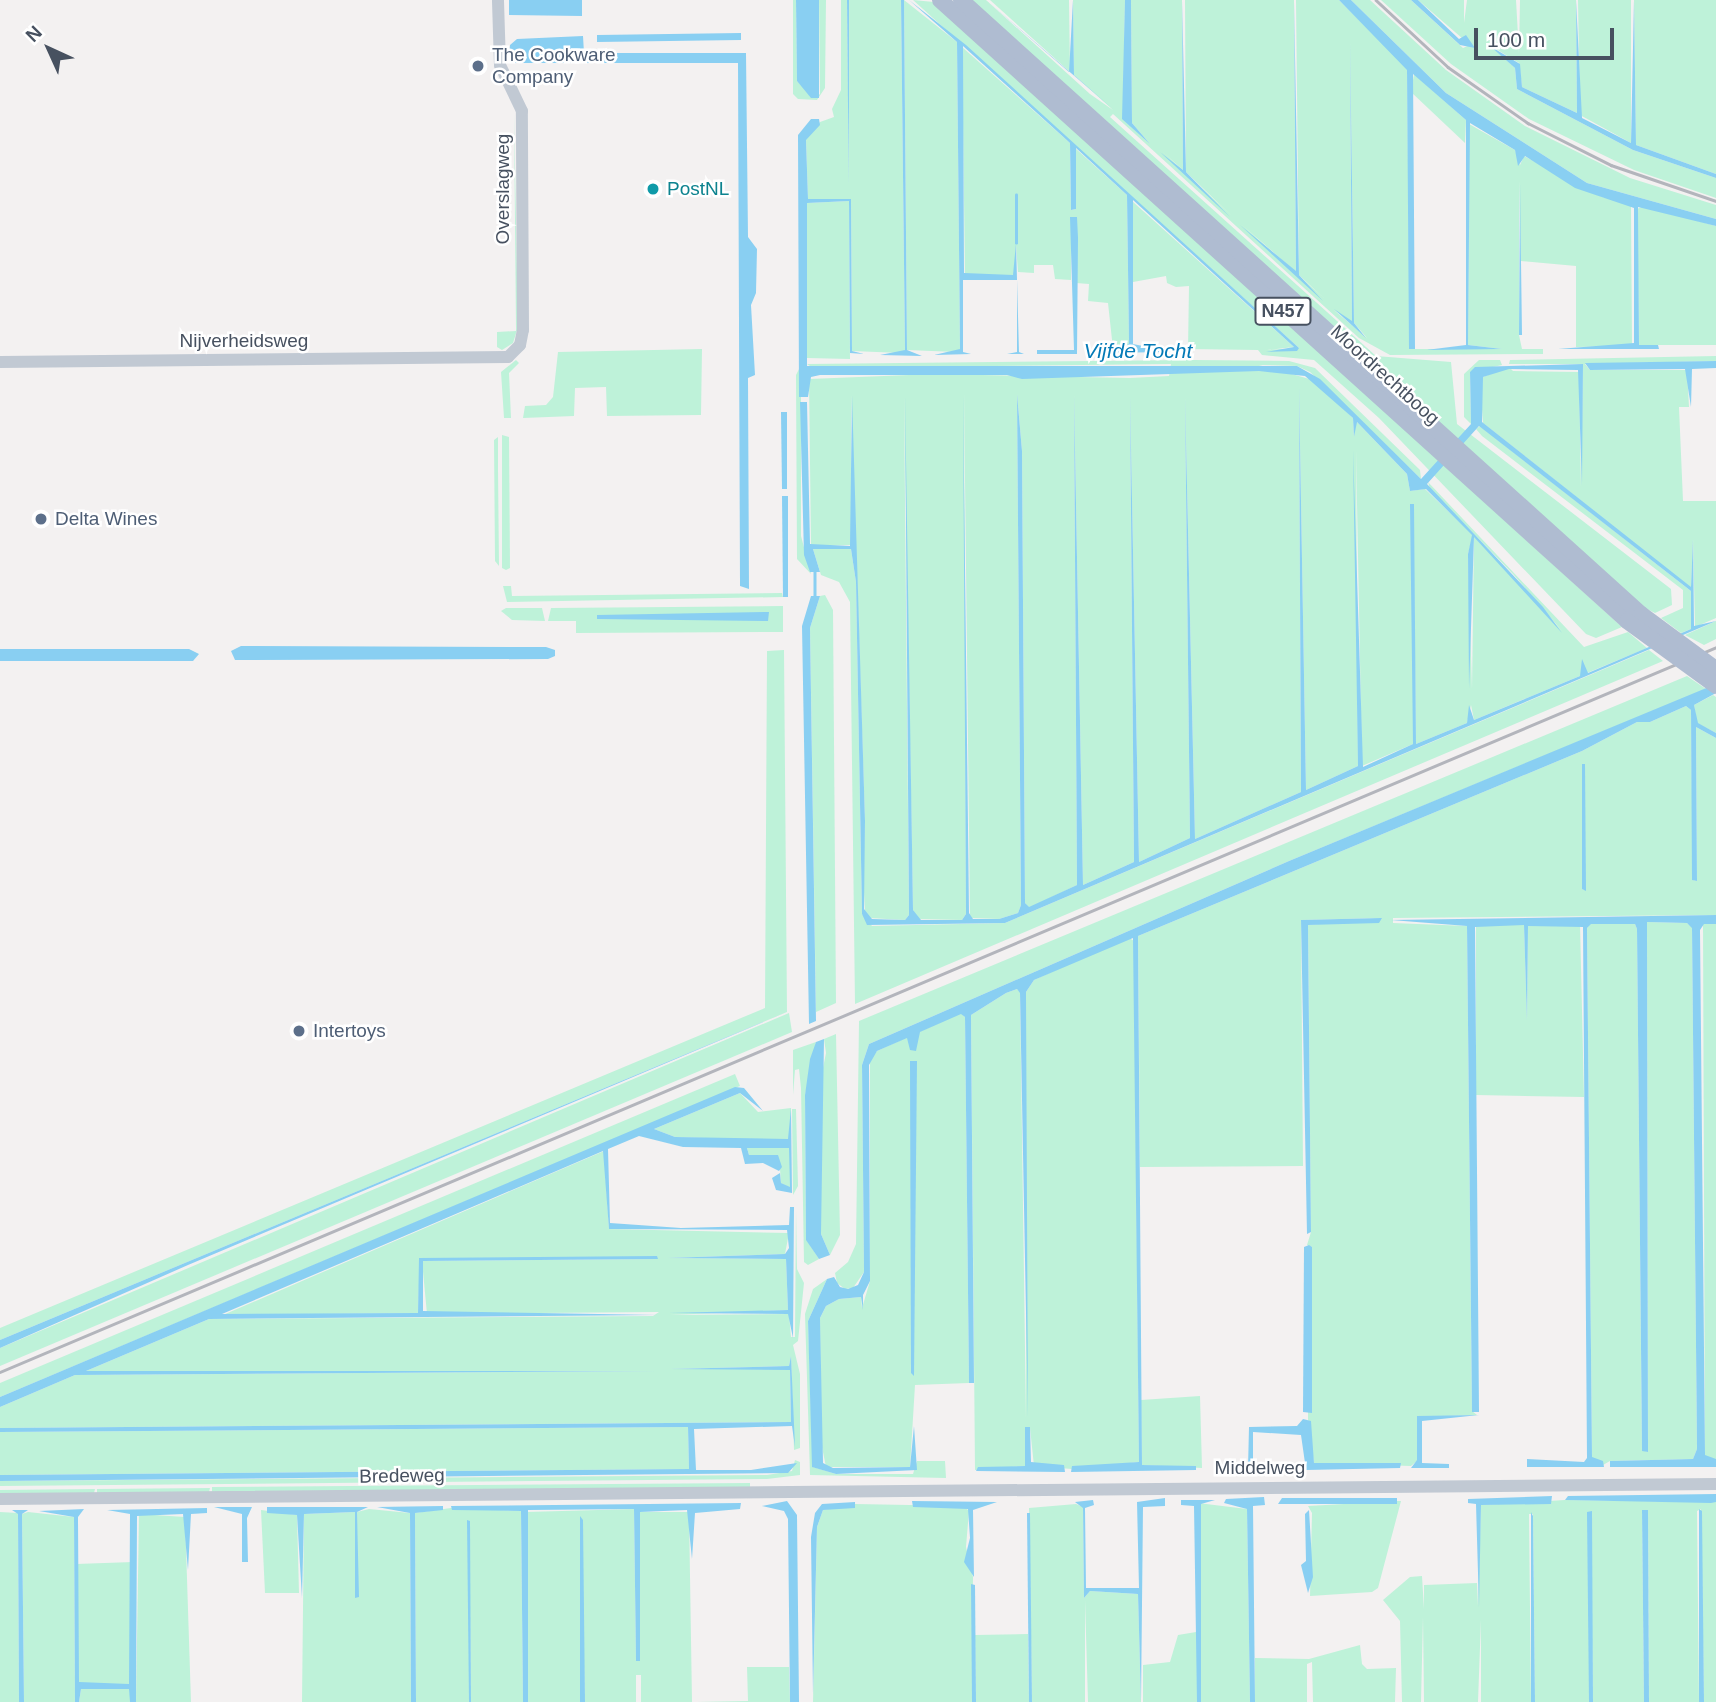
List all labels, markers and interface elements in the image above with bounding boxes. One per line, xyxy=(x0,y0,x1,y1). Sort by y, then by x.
north arrow xyxy=(14,14,84,84)
scale bar xyxy=(1478,14,1618,58)
text: N xyxy=(22,22,46,46)
text: 100 m xyxy=(1487,28,1545,51)
place label: The Cookware Company xyxy=(492,44,616,88)
marker: The Cookware Company xyxy=(470,58,486,74)
street label: Overslagweg xyxy=(492,134,514,244)
place label: PostNL xyxy=(667,178,729,200)
marker: PostNL xyxy=(645,181,661,197)
road number: N457 xyxy=(1253,296,1313,326)
street label: Moordrechtboog xyxy=(1326,320,1444,430)
street label: Nijverheidsweg xyxy=(180,330,308,352)
water label: Vijfde Tocht xyxy=(1084,338,1192,364)
place label: Delta Wines xyxy=(55,508,157,530)
marker: Delta Wines xyxy=(33,511,49,527)
place label: Intertoys xyxy=(313,1020,386,1042)
marker: Intertoys xyxy=(291,1023,307,1039)
street label: Middelweg xyxy=(1215,1457,1305,1479)
street label: Bredeweg xyxy=(359,1464,445,1488)

